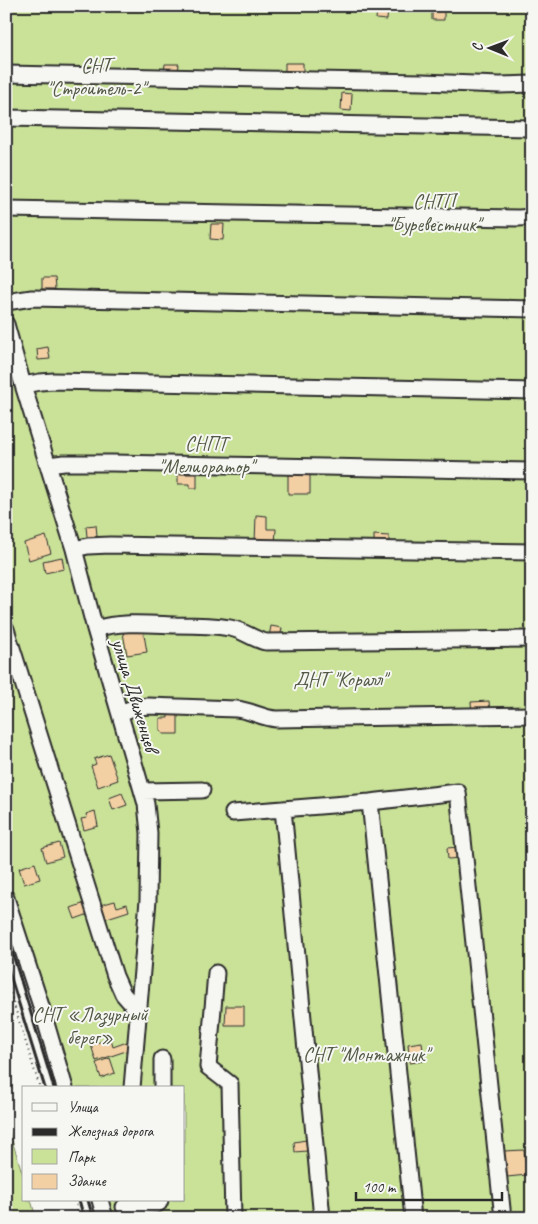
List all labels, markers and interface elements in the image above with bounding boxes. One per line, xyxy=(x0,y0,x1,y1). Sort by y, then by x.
north arrow xyxy=(466,22,516,72)
text: С xyxy=(469,42,486,51)
park label: СНТ "Строитель-2" xyxy=(47,53,149,101)
park label: СНТП "Буревестник" xyxy=(388,189,485,237)
park label: СНПТ "Мелиоратор" xyxy=(158,431,258,479)
street label: улица Движенцев xyxy=(106,634,166,759)
park label: ДНТ "Коралл" xyxy=(293,667,391,692)
park label: СНТ «Лазурный берег» xyxy=(32,1002,149,1050)
park label: СНТ "Монтажник" xyxy=(303,1042,433,1067)
legend xyxy=(22,1086,185,1202)
text: Улица xyxy=(68,1098,99,1117)
text: Железная дорога xyxy=(68,1122,155,1141)
text: Парк xyxy=(68,1148,96,1167)
scale bar xyxy=(356,1169,502,1201)
text: Здание xyxy=(68,1172,107,1191)
text: 100 m xyxy=(363,1178,397,1197)

